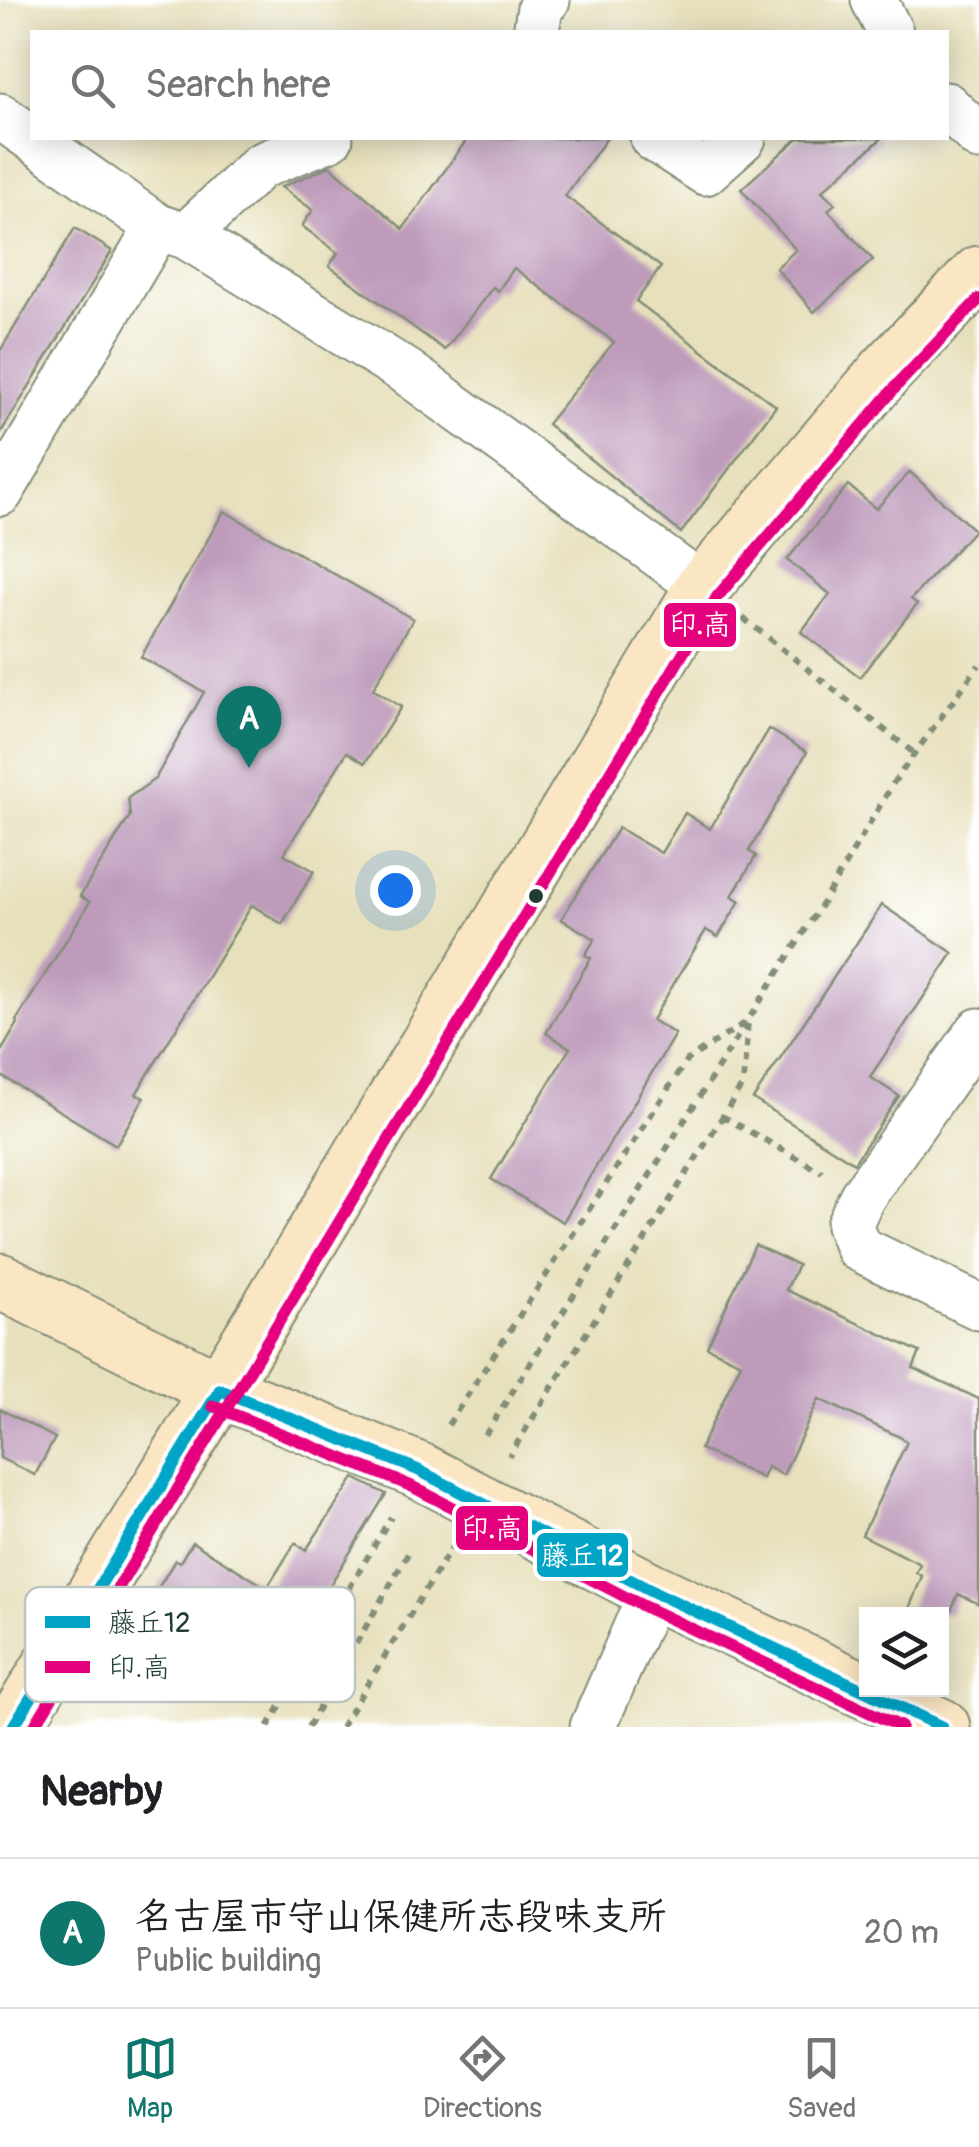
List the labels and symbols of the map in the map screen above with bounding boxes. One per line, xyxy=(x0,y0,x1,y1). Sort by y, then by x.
line badge: 印.高 xyxy=(662,601,738,649)
text: 印.高 xyxy=(669,608,731,643)
pin: A xyxy=(216,686,282,768)
your location xyxy=(370,865,421,916)
unlabelled marker xyxy=(526,886,546,906)
line badge: 印.高 xyxy=(454,1504,530,1552)
text: 印.高 xyxy=(461,1512,523,1547)
line badge: 藤丘12 xyxy=(535,1531,630,1579)
text: 藤丘12 xyxy=(541,1539,623,1574)
legend xyxy=(25,1587,355,1702)
text: 藤丘12 xyxy=(108,1606,191,1641)
text: 印.高 xyxy=(108,1651,170,1686)

